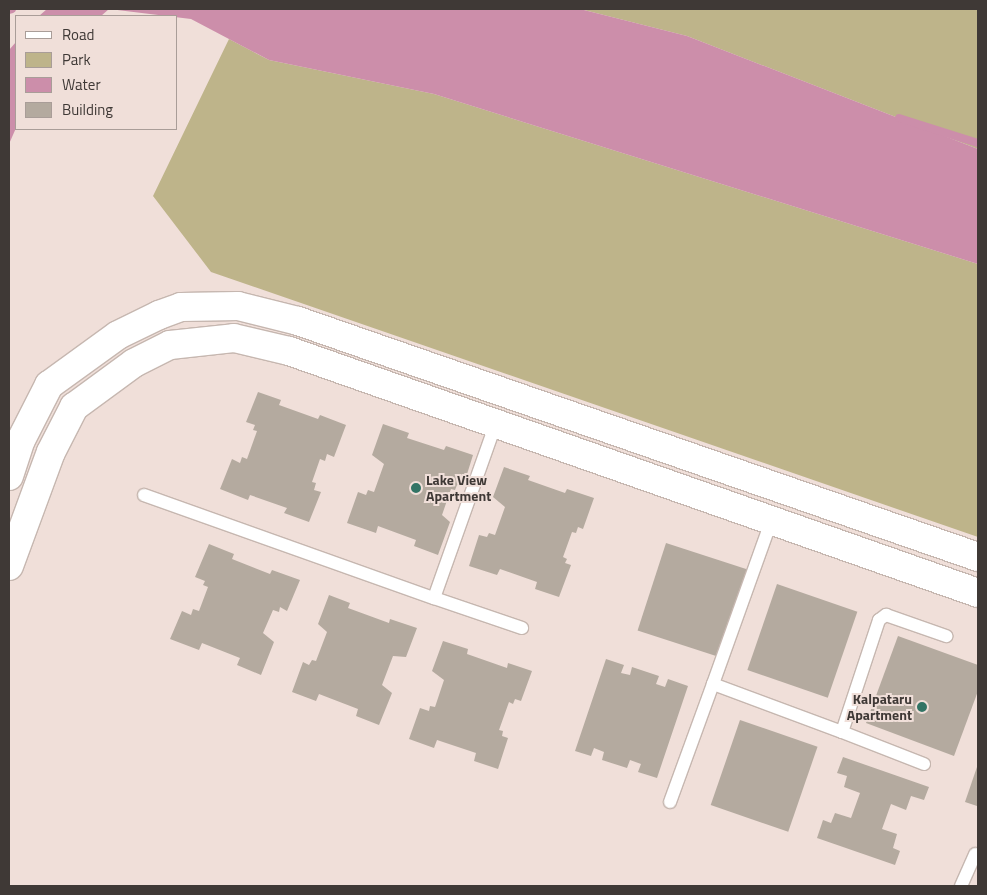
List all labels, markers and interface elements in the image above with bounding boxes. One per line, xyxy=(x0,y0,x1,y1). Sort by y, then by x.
legend xyxy=(15,15,178,130)
text: Road xyxy=(62,23,94,46)
text: Park xyxy=(62,48,91,71)
text: Water xyxy=(62,73,101,96)
text: Building xyxy=(62,98,113,121)
place label: Lake View Apartment xyxy=(426,472,491,504)
marker: Lake View Apartment xyxy=(410,482,422,494)
place label: Kalpataru Apartment xyxy=(847,691,912,724)
marker: Kalpataru Apartment xyxy=(916,701,928,713)

